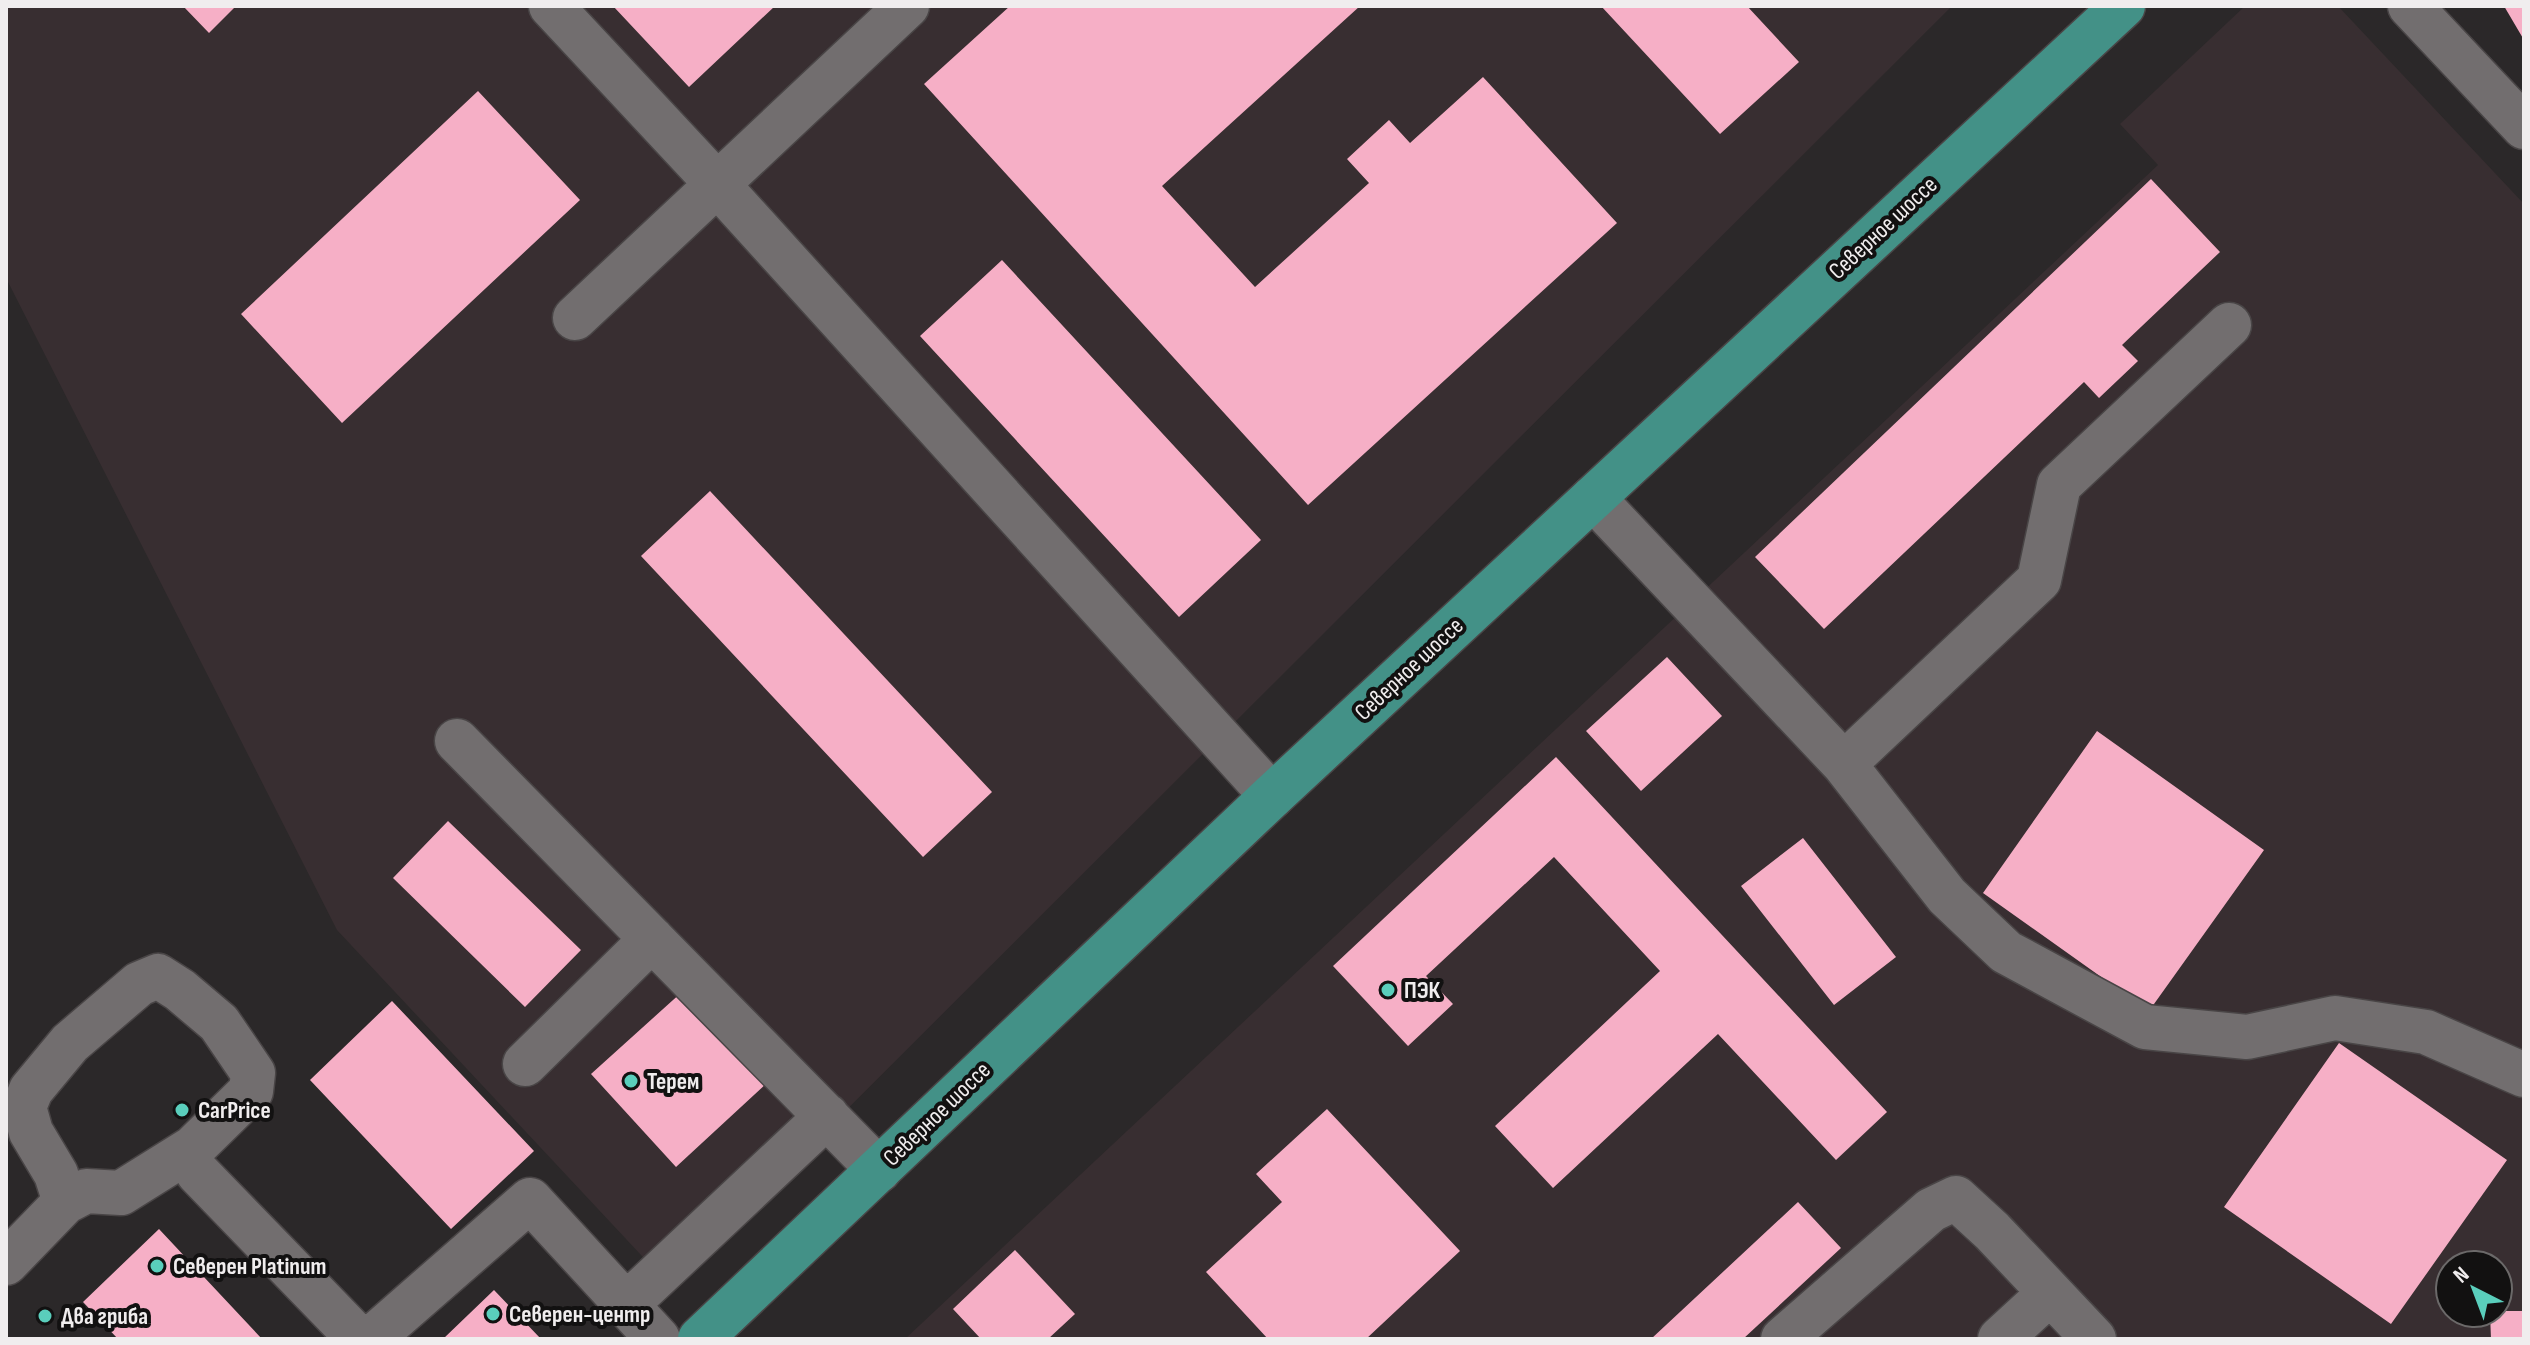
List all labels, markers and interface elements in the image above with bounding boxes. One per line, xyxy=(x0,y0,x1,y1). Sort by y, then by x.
street label: Северное шоссе xyxy=(1823,170,1943,286)
street label: Северное шоссе xyxy=(1349,611,1469,727)
place label: ПЭК xyxy=(1404,976,1441,1005)
marker: ПЭК xyxy=(1379,981,1397,999)
street label: Северное шоссе xyxy=(877,1056,997,1172)
place label: Терем xyxy=(647,1067,699,1096)
marker: Терем xyxy=(622,1072,640,1090)
place label: CarPrice xyxy=(198,1096,271,1125)
marker: CarPrice xyxy=(173,1101,191,1119)
north arrow xyxy=(2434,1249,2514,1329)
place label: Северен Platinum xyxy=(173,1252,326,1281)
marker: Северен Platinum xyxy=(148,1257,166,1275)
text: N xyxy=(2448,1261,2475,1289)
place label: Северен-центр xyxy=(509,1300,650,1329)
place label: Два гриба xyxy=(61,1302,148,1331)
marker: Северен-центр xyxy=(484,1305,502,1323)
marker: Два гриба xyxy=(36,1307,54,1325)

